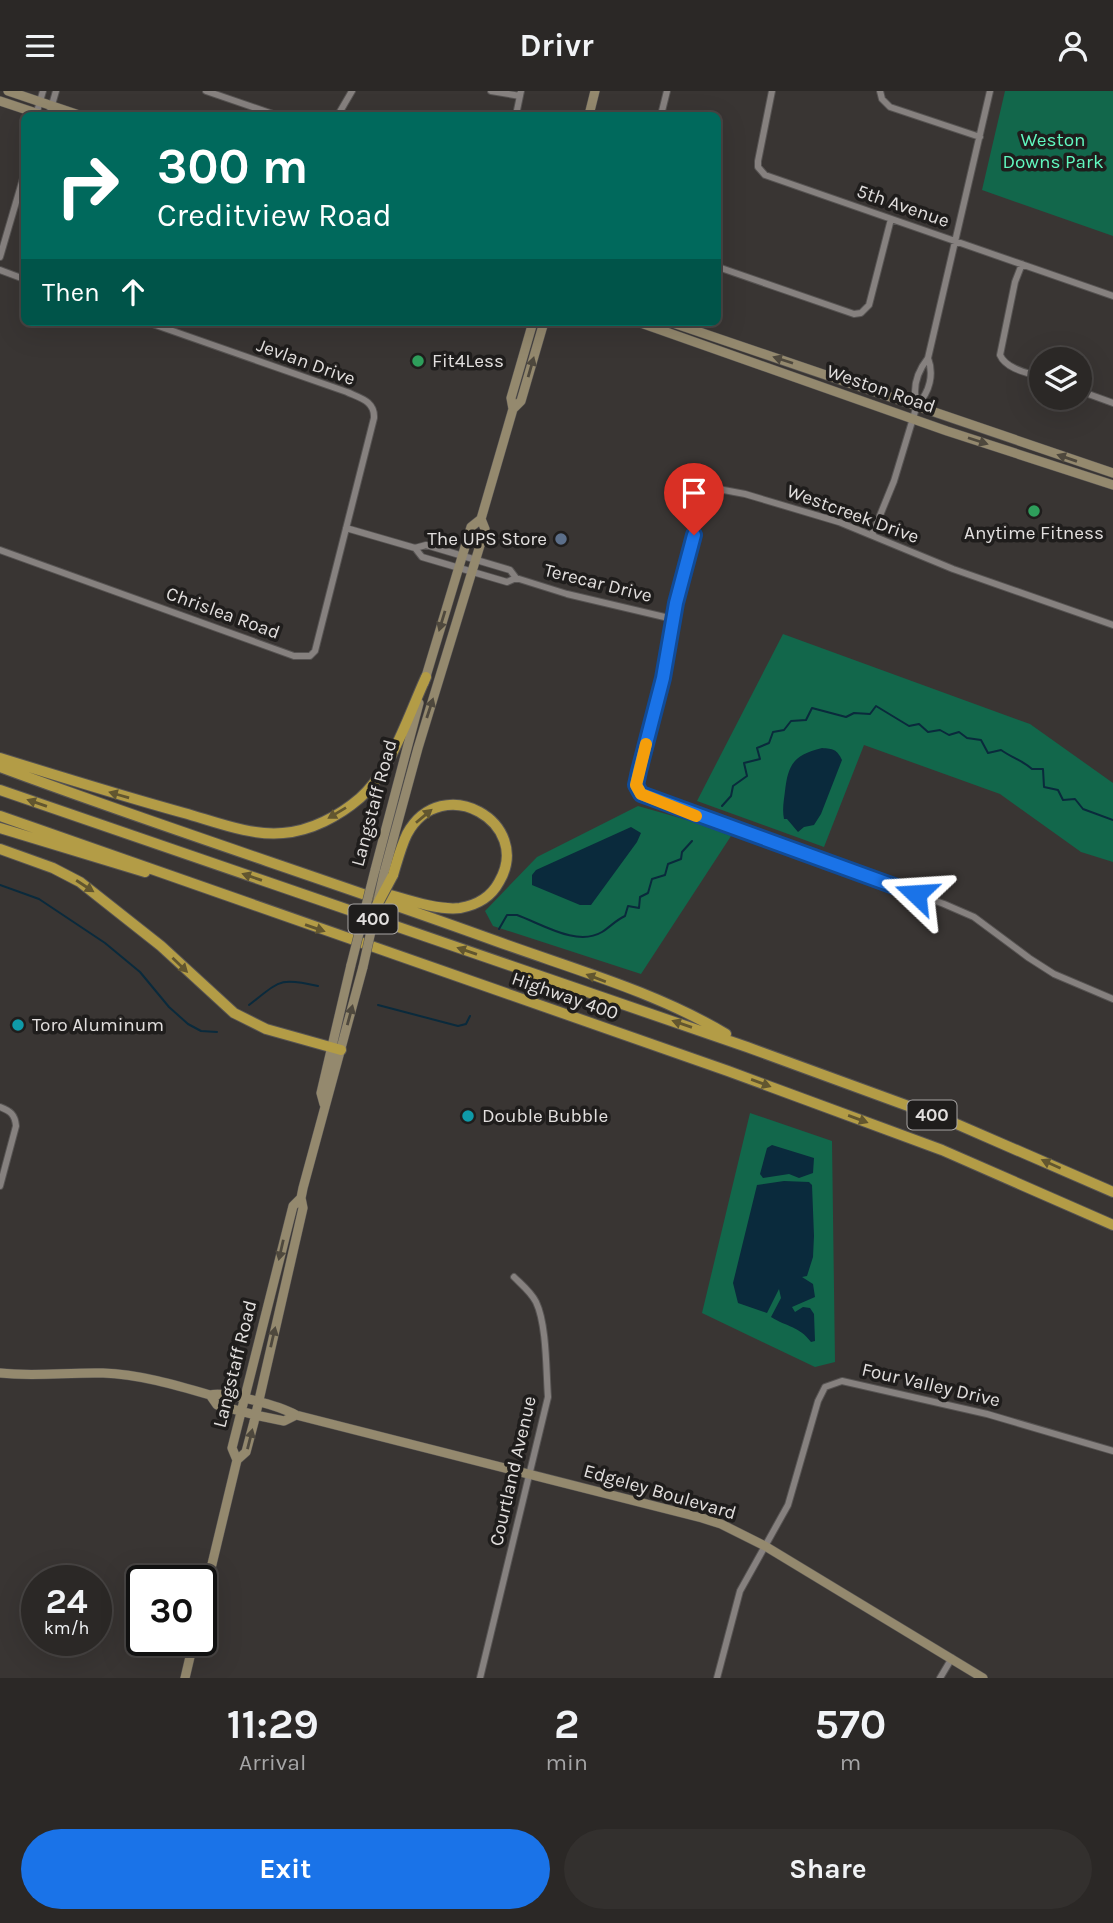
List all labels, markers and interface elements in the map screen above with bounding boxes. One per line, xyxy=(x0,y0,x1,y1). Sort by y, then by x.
icon: menu xyxy=(21,27,59,65)
text: Drivr xyxy=(519,27,594,64)
icon: person xyxy=(1054,27,1092,65)
park label: Weston Downs Park xyxy=(1002,129,1104,173)
text: 300 m xyxy=(157,138,308,195)
icon: right xyxy=(42,140,133,231)
street label: 5th Avenue xyxy=(854,180,952,232)
text: Creditview Road xyxy=(157,197,392,234)
icon: ahead xyxy=(114,273,152,311)
text: Then xyxy=(42,277,100,308)
street label: Jevlan Drive xyxy=(254,334,358,390)
map controls xyxy=(1029,347,1092,410)
button: layers xyxy=(1029,347,1092,410)
place label: Fit4Less xyxy=(432,350,504,372)
marker: Fit4Less xyxy=(410,353,426,369)
one-way arrow xyxy=(772,354,793,365)
one-way arrow xyxy=(526,356,536,377)
street label: Weston Road xyxy=(824,360,938,418)
one-way arrow xyxy=(967,436,988,447)
one-way arrow xyxy=(1056,452,1077,463)
pin xyxy=(664,463,724,535)
icon: arrive xyxy=(675,474,713,512)
street label: Westcreek Drive xyxy=(784,480,922,548)
marker: Anytime Fitness xyxy=(1026,503,1042,519)
place label: Anytime Fitness xyxy=(964,522,1104,544)
place label: The UPS Store xyxy=(427,528,547,550)
marker: The UPS Store xyxy=(553,531,569,547)
street label: Terecar Drive xyxy=(542,559,654,607)
street label: Chrislea Road xyxy=(163,582,283,644)
one-way arrow xyxy=(437,611,447,632)
one-way arrow xyxy=(425,698,436,719)
street label: Langstaff Road xyxy=(347,737,401,869)
one-way arrow xyxy=(108,789,129,799)
one-way arrow xyxy=(26,797,47,808)
one-way arrow xyxy=(328,807,347,820)
one-way arrow xyxy=(416,809,433,824)
position arrow xyxy=(879,857,953,931)
one-way arrow xyxy=(241,871,262,882)
one-way arrow xyxy=(76,879,94,893)
road number: 400 xyxy=(348,905,398,933)
one-way arrow xyxy=(304,923,325,934)
one-way arrow xyxy=(456,945,477,956)
one-way arrow xyxy=(171,956,188,972)
street label: Highway 400 xyxy=(509,967,621,1025)
one-way arrow xyxy=(586,972,607,983)
one-way arrow xyxy=(345,1004,356,1026)
place label: Toro Aluminum xyxy=(32,1014,164,1036)
marker: Toro Aluminum xyxy=(10,1017,26,1033)
one-way arrow xyxy=(672,1018,693,1029)
one-way arrow xyxy=(750,1078,771,1089)
road number: 400 xyxy=(908,1100,956,1129)
place label: Double Bubble xyxy=(482,1105,608,1127)
marker: Double Bubble xyxy=(460,1108,476,1124)
one-way arrow xyxy=(848,1114,869,1125)
one-way arrow xyxy=(1041,1158,1061,1170)
one-way arrow xyxy=(275,1239,286,1261)
street label: Langstaff Road xyxy=(209,1298,261,1430)
one-way arrow xyxy=(268,1326,279,1348)
street label: Four Valley Drive xyxy=(860,1358,1002,1412)
street label: Courtland Avenue xyxy=(485,1394,541,1548)
one-way arrow xyxy=(245,1428,256,1450)
street label: Edgeley Boulevard xyxy=(581,1460,739,1524)
speed limit sign: 30 xyxy=(126,1565,217,1656)
text: 24 xyxy=(46,1581,88,1622)
text: km/h xyxy=(44,1617,89,1639)
text: 11:29 xyxy=(227,1699,319,1749)
text: 2 xyxy=(554,1699,579,1749)
text: 570 xyxy=(814,1699,886,1749)
text: Arrival xyxy=(239,1749,306,1776)
text: min xyxy=(546,1749,588,1776)
text: m xyxy=(840,1749,861,1776)
button: Exit xyxy=(21,1829,550,1909)
button: Share xyxy=(564,1829,1092,1909)

